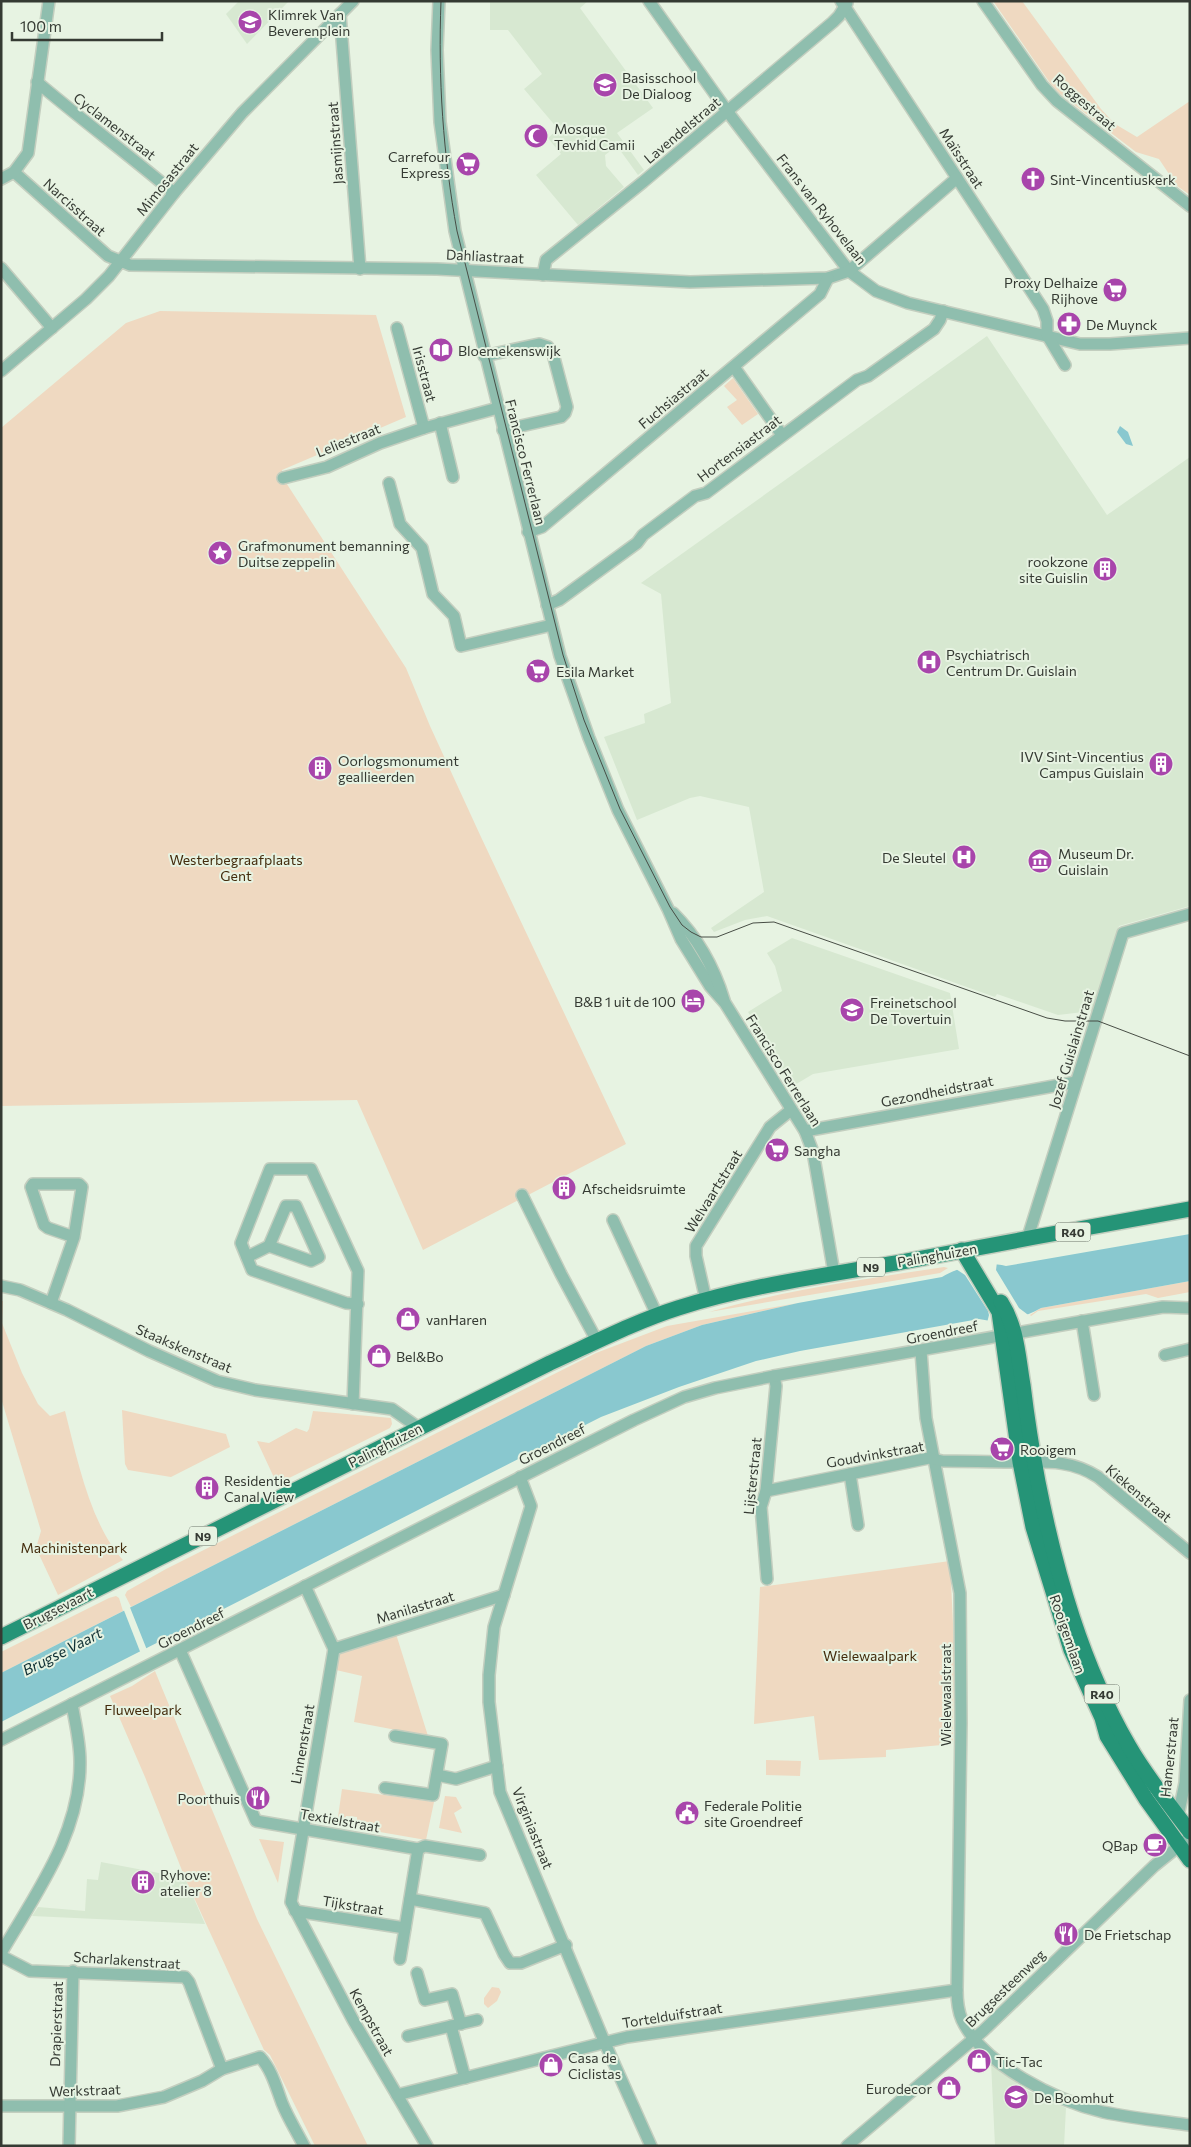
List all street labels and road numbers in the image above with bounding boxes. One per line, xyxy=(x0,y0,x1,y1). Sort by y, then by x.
street label: Roggestraat xyxy=(1050,70,1120,134)
street label: Cyclamenstraat xyxy=(71,89,160,164)
street label: Lavendelstraat xyxy=(640,93,724,167)
street label: Jasmijnstraat xyxy=(324,101,346,185)
street label: Maïsstraat xyxy=(936,125,988,192)
street label: Mimosastraat xyxy=(132,139,202,219)
street label: Frans van Ryhovelaan xyxy=(773,150,871,268)
street label: Narcisstraat xyxy=(40,175,110,240)
street label: Dahliastraat xyxy=(446,245,525,267)
street label: Irisstraat xyxy=(409,344,441,404)
street label: Fuchsiastraat xyxy=(635,364,712,432)
street label: Francisco Ferrerlaan xyxy=(502,397,550,527)
street label: Hortensiastraat xyxy=(694,411,785,485)
street label: Leliestraat xyxy=(313,419,383,461)
street label: Jozef Guislainstraat xyxy=(1045,987,1097,1110)
street label: Francisco Ferrerlaan xyxy=(743,1011,825,1129)
street label: Gezondheidstraat xyxy=(879,1072,995,1110)
street label: Welvaartstraat xyxy=(681,1146,746,1236)
road number: R40 xyxy=(1056,1222,1090,1242)
street label: Palinghuizen xyxy=(896,1240,978,1270)
road number: N9 xyxy=(857,1258,885,1276)
street label: Groendreef xyxy=(905,1317,980,1347)
street label: Staakskenstraat xyxy=(133,1320,235,1376)
street label: Palinghuizen xyxy=(345,1419,425,1471)
street label: Groendreef xyxy=(516,1420,589,1468)
street label: Lijsterstraat xyxy=(739,1436,765,1516)
street label: Goudvinkstraat xyxy=(825,1437,925,1471)
street label: Kiekenstraat xyxy=(1103,1460,1176,1526)
road number: N9 xyxy=(189,1526,217,1545)
street label: Brugsevaart xyxy=(20,1583,96,1633)
street label: Manilastraat xyxy=(374,1587,456,1627)
street label: Rooigemlaan xyxy=(1047,1592,1089,1676)
street label: Groendreef xyxy=(155,1604,228,1652)
street label: Wielewaalstraat xyxy=(937,1643,954,1747)
road number: R40 xyxy=(1084,1685,1120,1704)
street label: Linnenstraat xyxy=(287,1702,317,1785)
street label: Hamerstraat xyxy=(1156,1716,1182,1798)
street label: Virginiastraat xyxy=(509,1785,557,1872)
street label: Textielstraat xyxy=(299,1805,382,1835)
street label: Tijkstraat xyxy=(321,1892,385,1918)
street label: Brugsesteenweg xyxy=(962,1945,1049,2030)
street label: Scharlakenstraat xyxy=(73,1948,181,1972)
street label: Drapierstraat xyxy=(46,1981,66,2067)
street label: Kempstraat xyxy=(346,1985,398,2059)
street label: Tortelduifstraat xyxy=(621,1999,724,2031)
street label: Werkstraat xyxy=(49,2080,121,2100)

